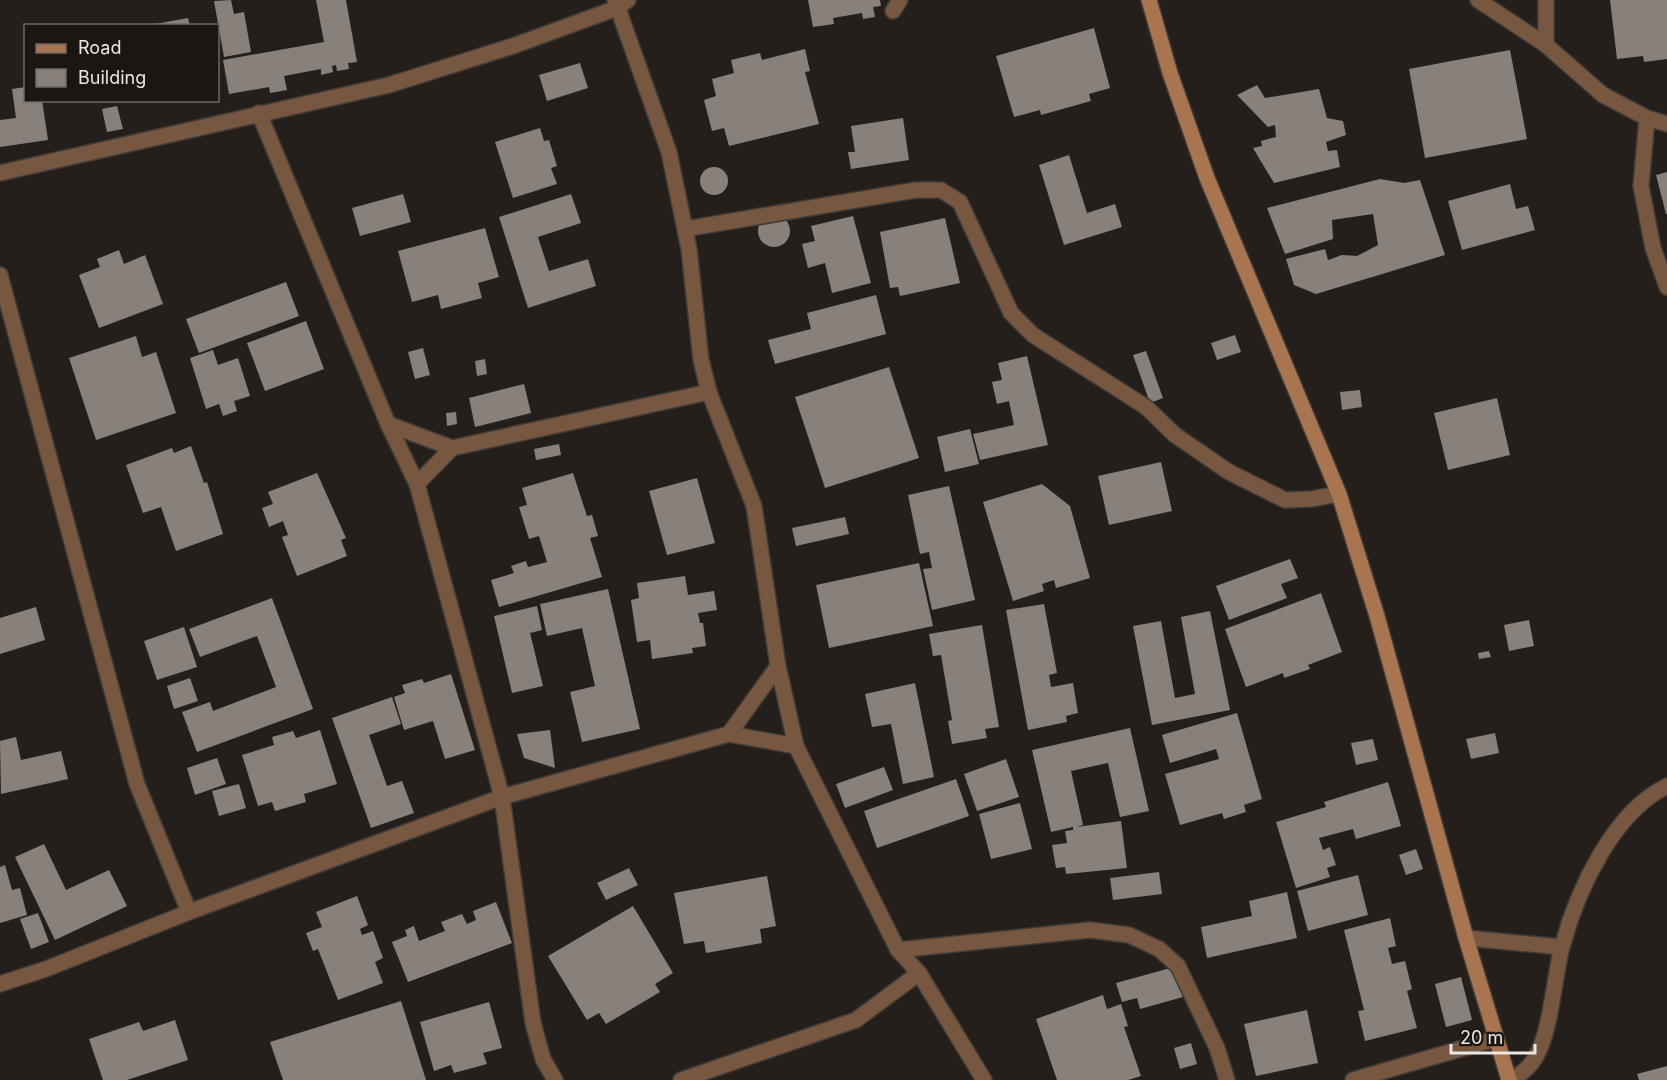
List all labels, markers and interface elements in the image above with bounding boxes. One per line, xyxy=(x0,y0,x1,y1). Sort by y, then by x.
legend xyxy=(24,24,219,102)
text: Road xyxy=(78,37,121,58)
text: Building xyxy=(78,67,146,88)
scale bar xyxy=(1451,1017,1535,1055)
text: 20 m xyxy=(1460,1027,1503,1048)

